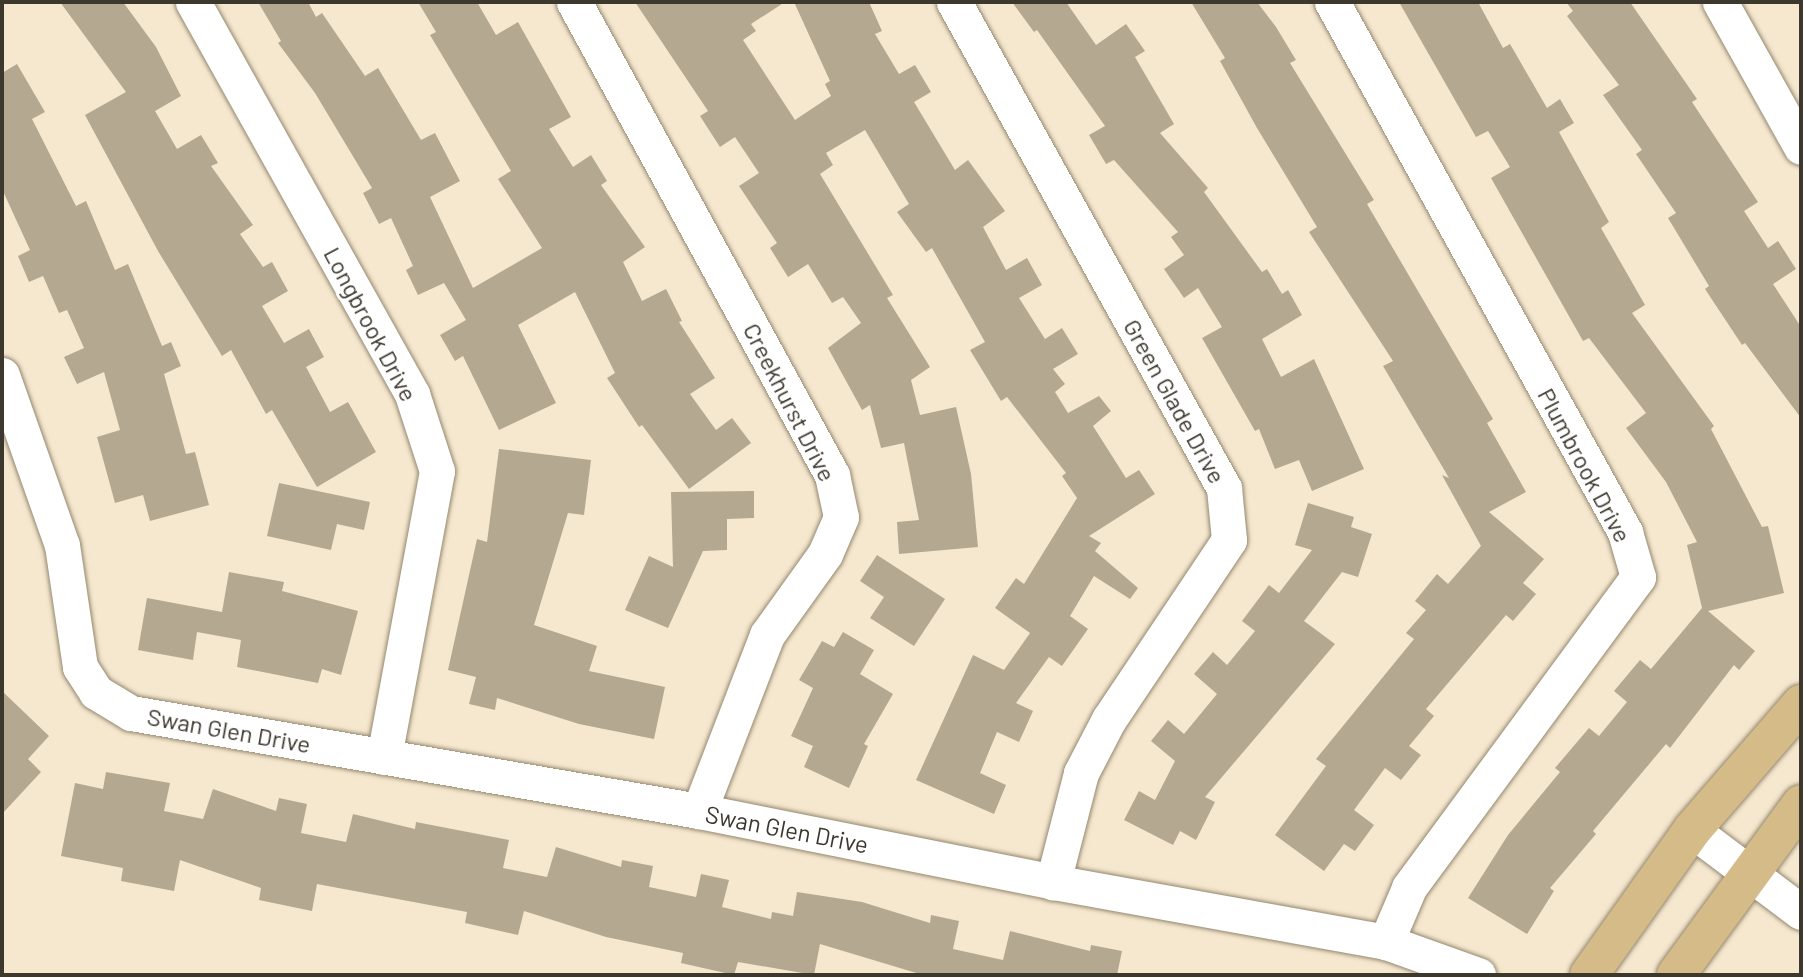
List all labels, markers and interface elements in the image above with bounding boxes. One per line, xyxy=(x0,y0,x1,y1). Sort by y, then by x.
street label: Longbrook Drive xyxy=(318,242,424,406)
street label: Green Glade Drive xyxy=(1118,314,1232,488)
street label: Creekhurst Drive xyxy=(738,318,842,486)
street label: Plumbrook Drive xyxy=(1532,383,1638,547)
street label: Swan Glen Drive xyxy=(145,701,313,759)
street label: Swan Glen Drive xyxy=(703,799,871,859)

